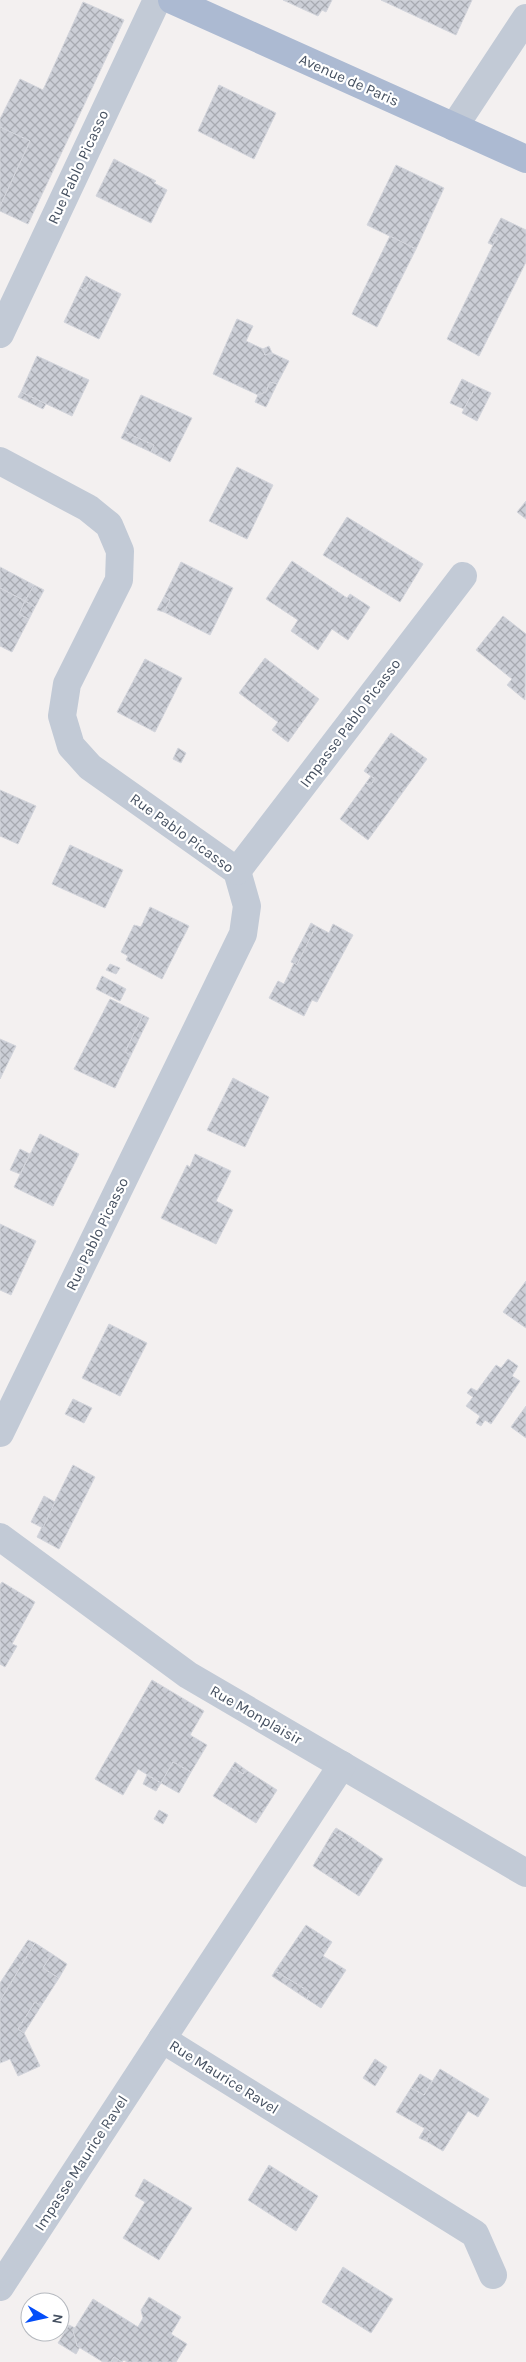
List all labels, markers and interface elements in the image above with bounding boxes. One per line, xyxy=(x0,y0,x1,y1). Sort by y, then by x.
street label: Avenue de Paris xyxy=(296,50,402,110)
street label: Rue Pablo Picasso xyxy=(44,107,112,227)
street label: Impasse Pablo Picasso xyxy=(296,655,404,791)
street label: Rue Pablo Picasso xyxy=(127,789,237,877)
street label: Rue Pablo Picasso xyxy=(62,1174,132,1294)
street label: Rue Monplaisir xyxy=(207,1681,306,1749)
street label: Rue Maurice Ravel xyxy=(166,2036,282,2118)
street label: Impasse Maurice Ravel xyxy=(30,2092,132,2234)
north arrow xyxy=(20,2292,70,2342)
text: N xyxy=(48,2313,67,2325)

